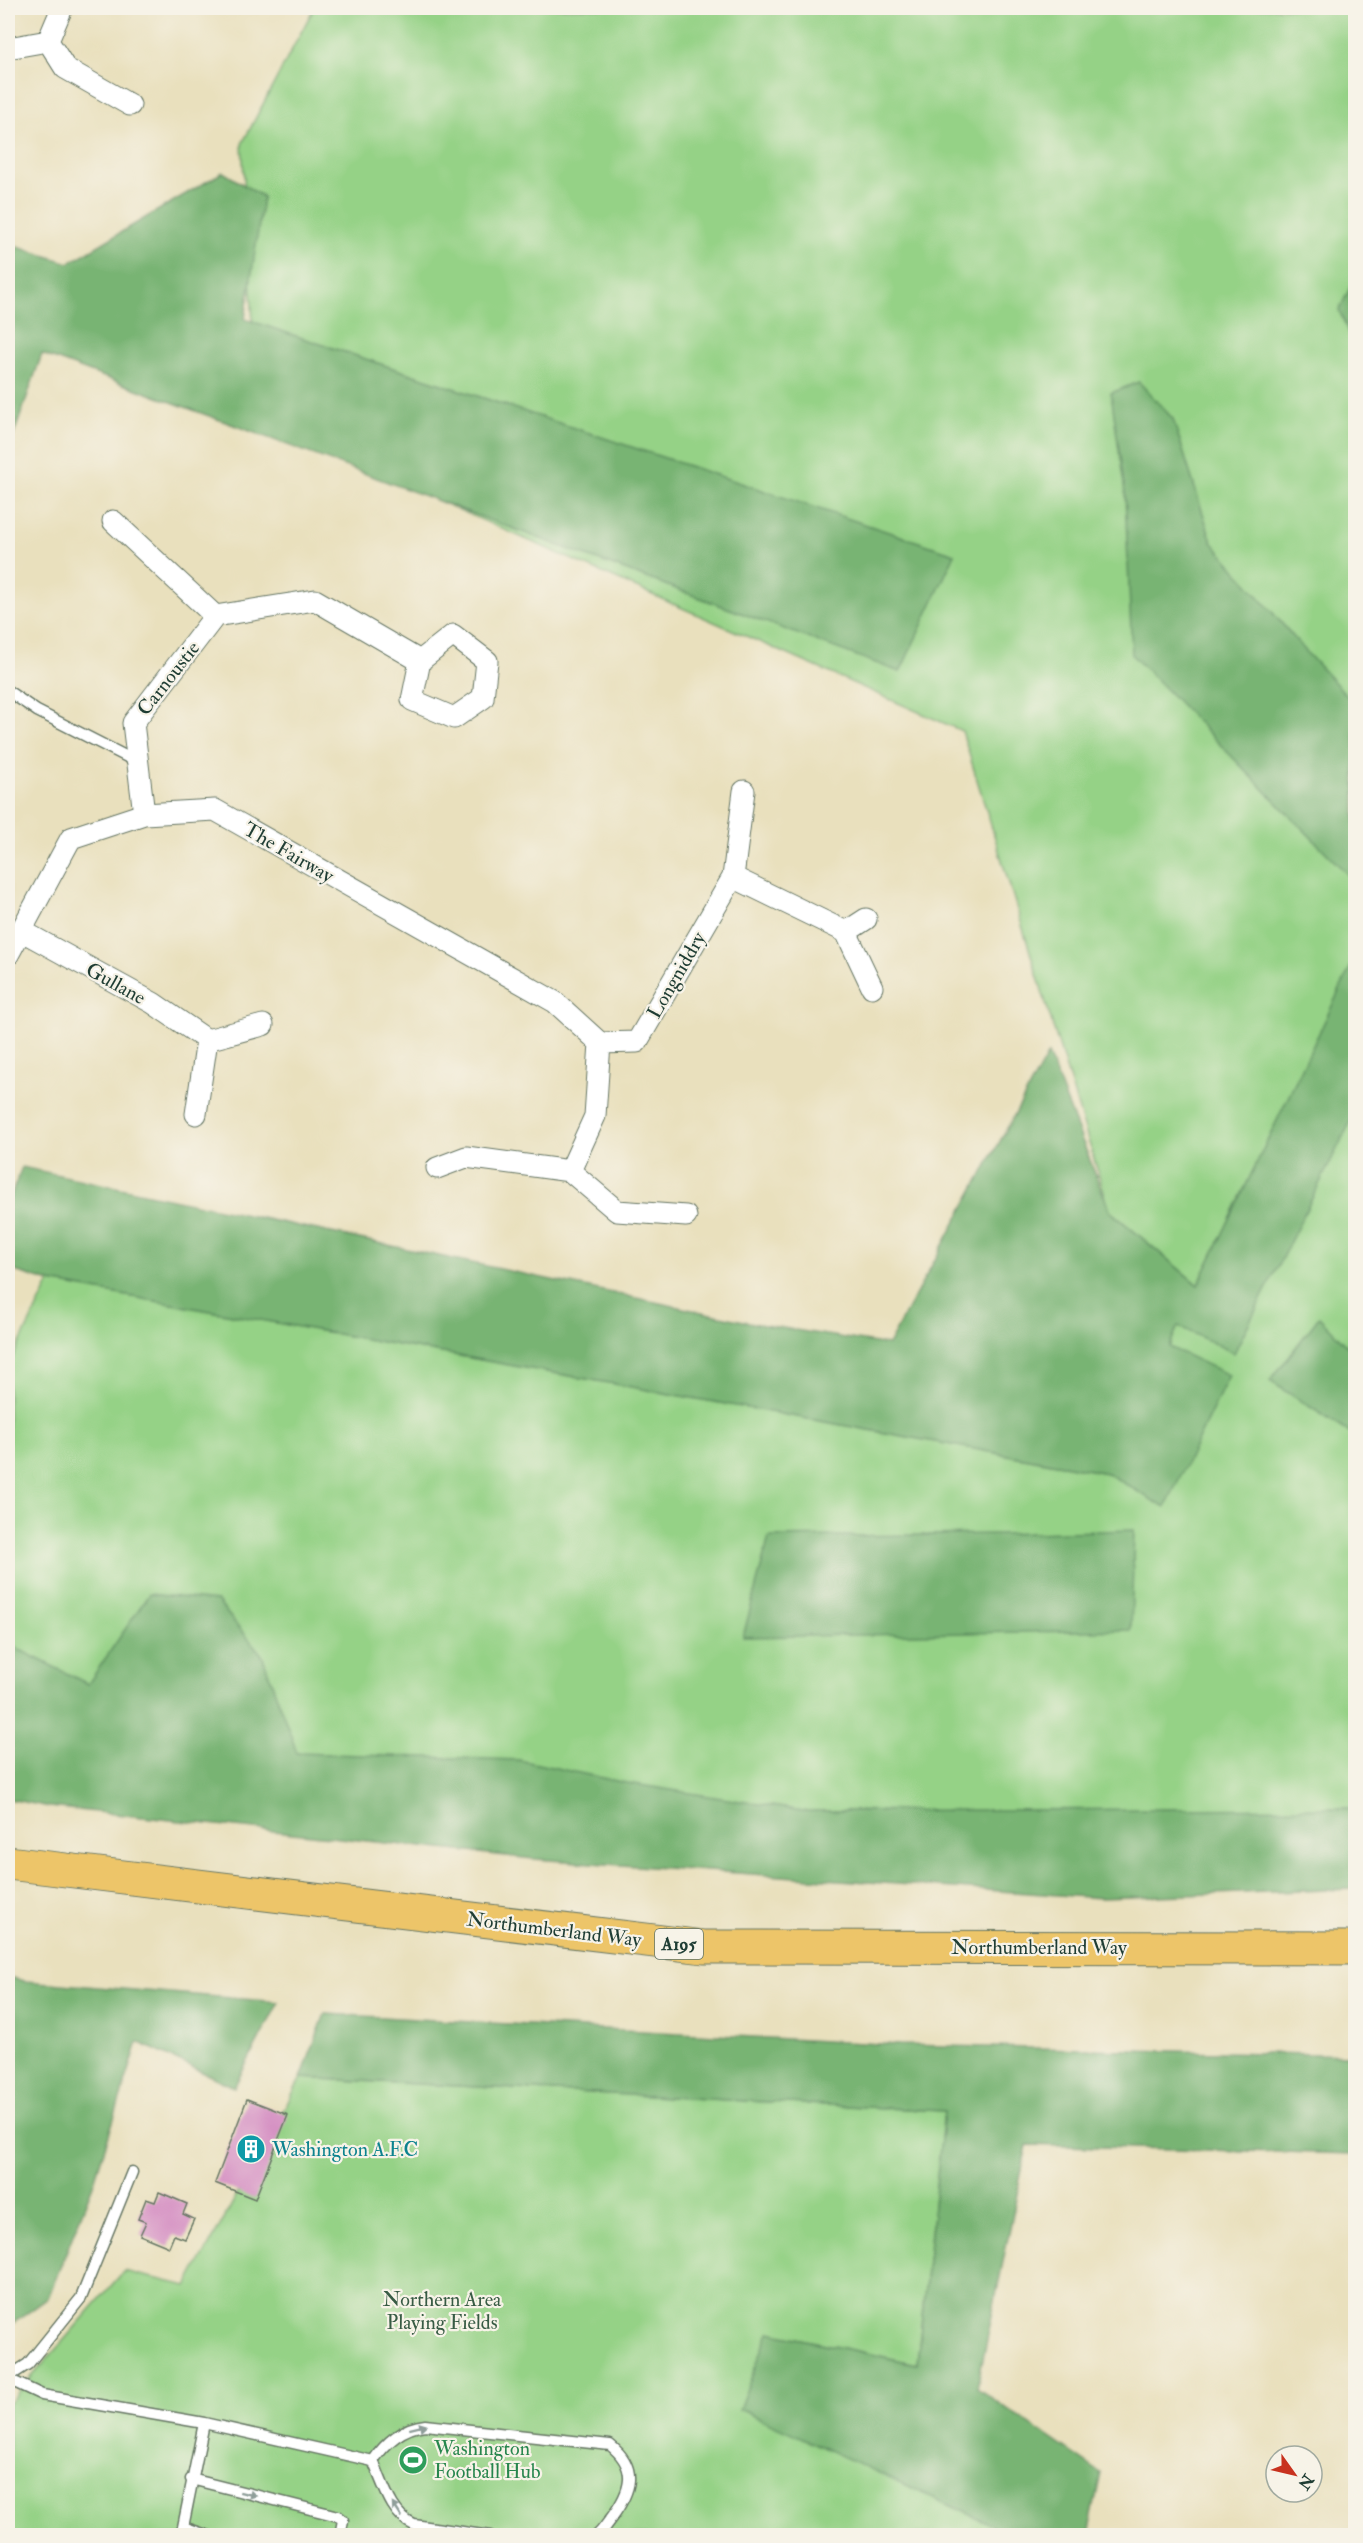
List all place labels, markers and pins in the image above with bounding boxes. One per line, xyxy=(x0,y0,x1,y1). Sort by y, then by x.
building icon: Washington A.F.C xyxy=(235,2133,267,2165)
place label: Washington A.F.C xyxy=(271,2137,418,2162)
place label: Washington Football Hub xyxy=(433,2436,541,2484)
sports icon: Washington Football Hub xyxy=(397,2444,429,2476)

